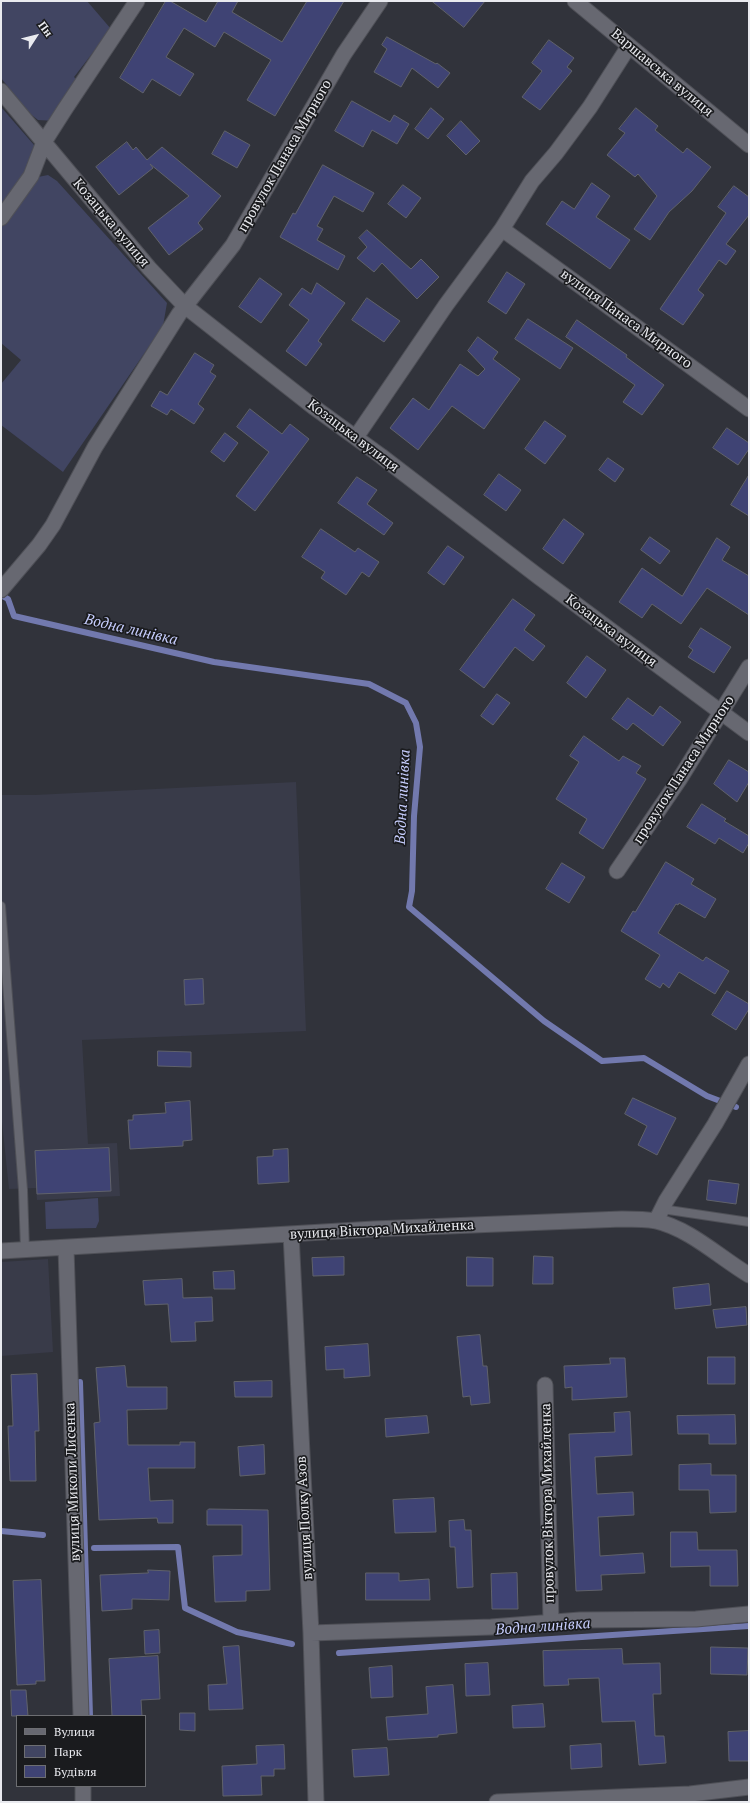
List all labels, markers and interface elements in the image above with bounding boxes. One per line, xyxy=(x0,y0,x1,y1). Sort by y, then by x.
north arrow xyxy=(16,16,56,56)
text: Пн xyxy=(35,18,56,39)
street label: Варшавська вулиця xyxy=(608,26,716,120)
street label: провулок Панаса Мирного xyxy=(234,77,336,235)
street label: Козацька вулиця xyxy=(69,175,153,271)
street label: вулиця Панаса Мирного xyxy=(557,266,695,372)
street label: Козацька вулиця xyxy=(304,396,402,476)
street label: Козацька вулиця xyxy=(562,591,660,671)
water label: Водна линівка xyxy=(83,611,179,649)
street label: провулок Панаса Мирного xyxy=(630,693,738,847)
water label: Водна линівка xyxy=(392,749,414,845)
street label: вулиця Віктора Михайленка xyxy=(289,1217,475,1243)
street label: вулиця Миколи Лисенка xyxy=(62,1402,84,1562)
street label: провулок Віктора Михайленка xyxy=(538,1403,558,1603)
street label: вулиця Полку Азов xyxy=(293,1456,317,1580)
water label: Водна линівка xyxy=(495,1615,591,1639)
legend xyxy=(16,1715,146,1787)
text: Вулиця xyxy=(54,1724,95,1739)
text: Парк xyxy=(54,1744,82,1759)
text: Будівля xyxy=(54,1764,97,1779)

